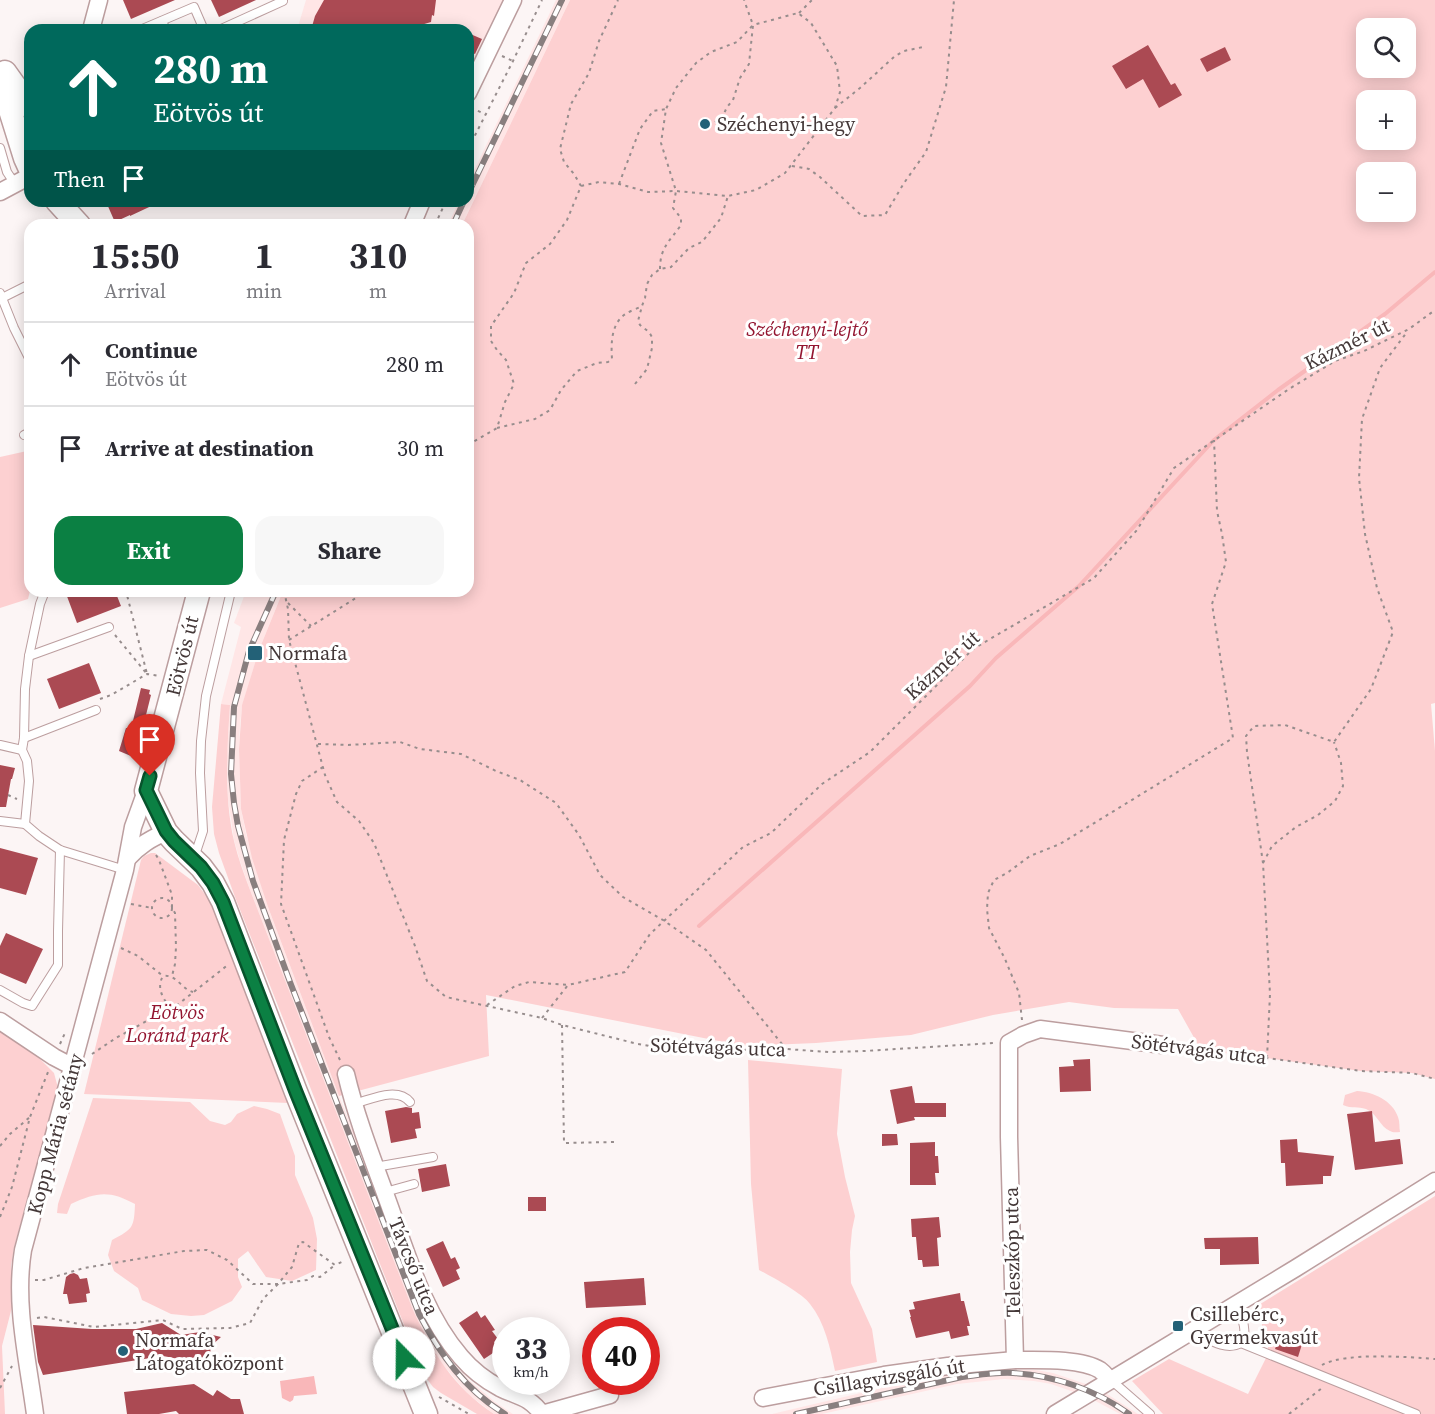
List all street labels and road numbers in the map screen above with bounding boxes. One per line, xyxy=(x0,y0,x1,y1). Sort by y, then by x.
street label: Kázmér út xyxy=(1300,311,1395,377)
street label: Eötvös út xyxy=(159,612,206,699)
street label: Kázmér út xyxy=(898,624,986,706)
street label: Sötétvágás utca xyxy=(1130,1027,1269,1071)
street label: Sötétvágás utca xyxy=(650,1031,787,1063)
street label: Kopp Mária sétány xyxy=(20,1050,90,1218)
street label: Teleszkóp utca xyxy=(997,1186,1027,1317)
street label: Távcső utca xyxy=(382,1213,447,1320)
street label: Csillagvizsgáló út xyxy=(811,1351,967,1403)

